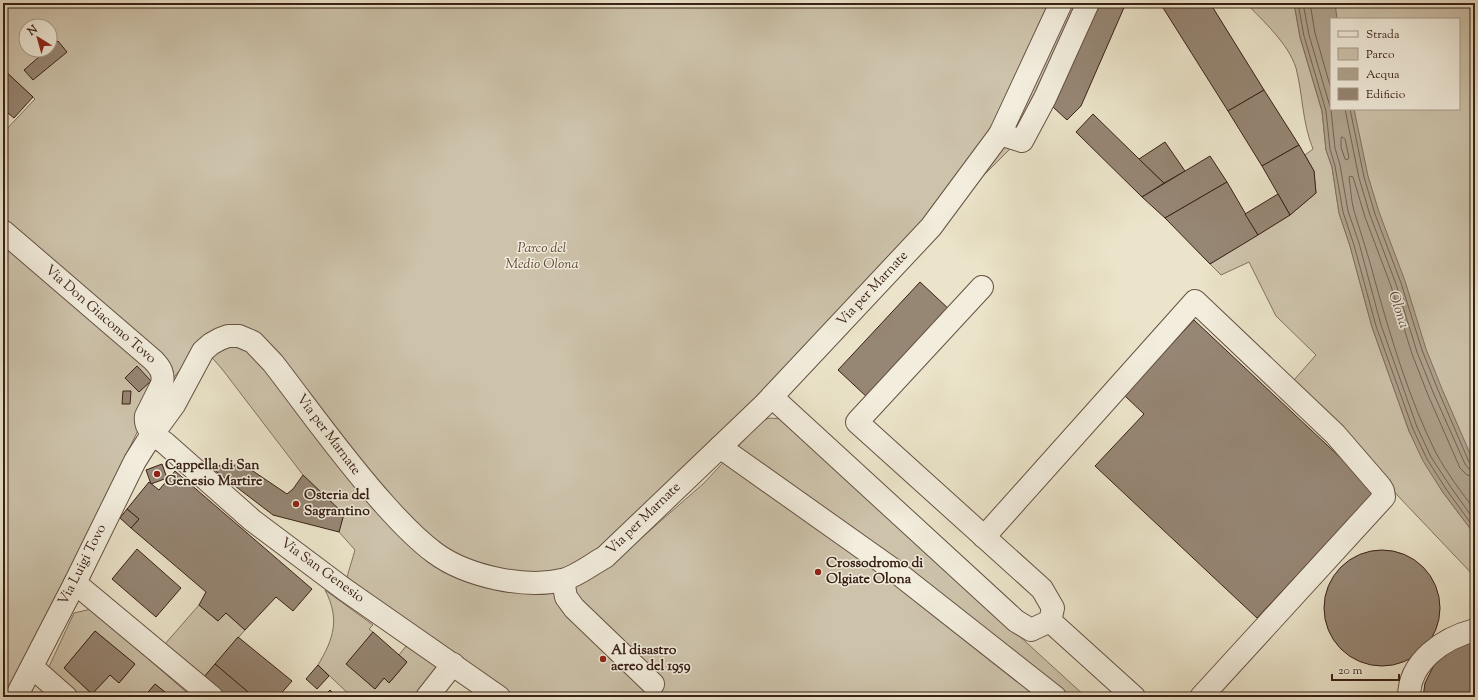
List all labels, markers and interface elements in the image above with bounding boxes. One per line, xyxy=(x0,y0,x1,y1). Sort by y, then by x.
north arrow xyxy=(18,18,58,58)
legend xyxy=(1330,18,1460,110)
text: N xyxy=(23,22,41,40)
text: Strada xyxy=(1366,26,1400,44)
text: Parco xyxy=(1366,46,1395,64)
text: Acqua xyxy=(1366,66,1400,84)
text: Edificio xyxy=(1366,86,1406,104)
park label: Parco del Medio Olona xyxy=(505,239,579,275)
street label: Via per Marnate xyxy=(833,247,913,331)
street label: Via Don Giacomo Tovo xyxy=(40,261,160,369)
water label: Olona xyxy=(1382,289,1414,332)
street label: Via per Marnate xyxy=(291,390,365,480)
place label: Cappella di San Genesio Martire xyxy=(165,456,263,492)
marker: Cappella di San Genesio Martire xyxy=(152,469,162,479)
street label: Via per Marnate xyxy=(602,478,686,560)
place label: Osteria del Sagrantino xyxy=(304,486,370,522)
marker: Osteria del Sagrantino xyxy=(291,499,301,509)
street label: Via Luigi Tovo xyxy=(54,521,112,609)
street label: Via San Genesio xyxy=(276,534,368,609)
place label: Crossodromo di Olgiate Olona xyxy=(826,554,923,590)
marker: Crossodromo di Olgiate Olona xyxy=(813,567,823,577)
place label: Al disastro aereo del 1959 xyxy=(611,641,691,677)
marker: Al disastro aereo del 1959 xyxy=(598,654,608,664)
scale bar xyxy=(1332,656,1399,682)
text: 20 m xyxy=(1338,662,1363,680)

